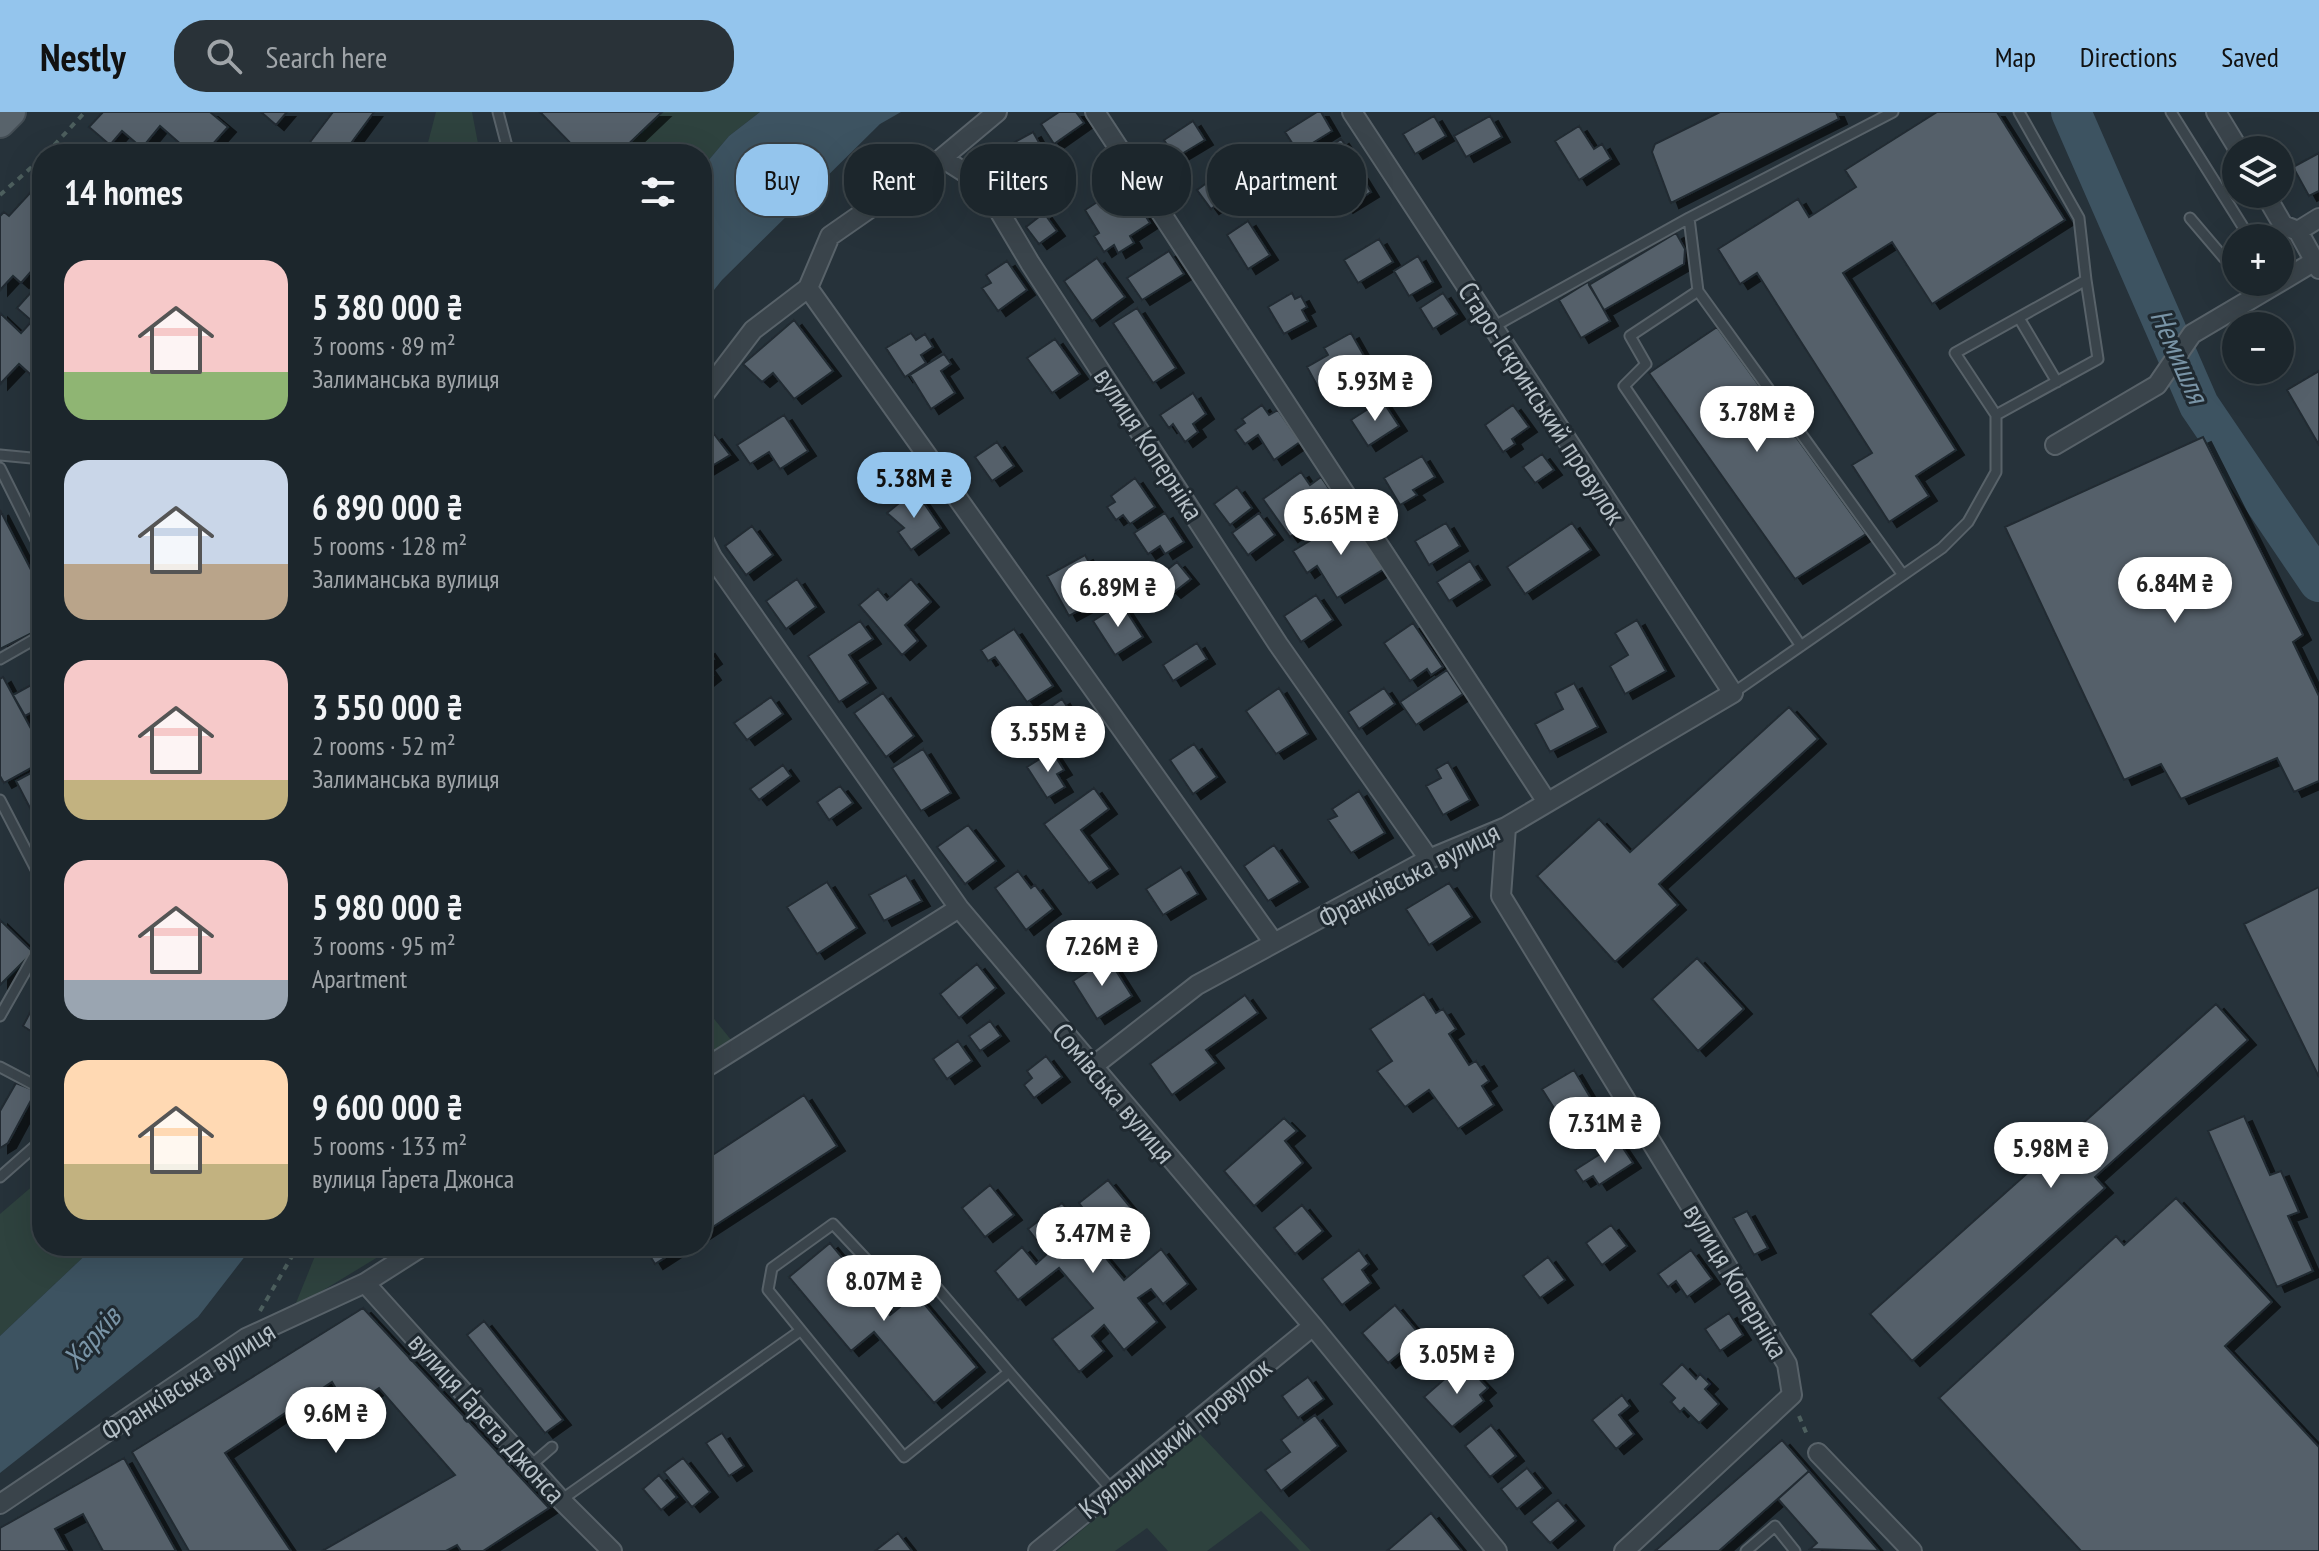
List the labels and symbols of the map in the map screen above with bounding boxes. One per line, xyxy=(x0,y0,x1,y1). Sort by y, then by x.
street label: Старо-Іскринський провулок xyxy=(1450,274,1635,531)
water label: Немишля xyxy=(2142,302,2219,411)
pin: 5.93M ₴ xyxy=(1301,355,1449,423)
street label: вулиця Коперніка xyxy=(1086,360,1213,527)
pin: 3.78M ₴ xyxy=(1683,386,1831,454)
pin: 5.38M ₴ xyxy=(840,452,988,520)
pin: 5.65M ₴ xyxy=(1267,489,1415,557)
pin: 6.84M ₴ xyxy=(2101,557,2249,625)
pin: 6.89M ₴ xyxy=(1044,561,1192,629)
pin: 3.55M ₴ xyxy=(974,706,1122,774)
street label: Франківська вулиця xyxy=(1312,813,1506,936)
pin: 7.26M ₴ xyxy=(1028,920,1176,988)
street label: Сомівська вулиця xyxy=(1045,1015,1184,1171)
pin: 7.31M ₴ xyxy=(1531,1097,1679,1165)
pin: 5.98M ₴ xyxy=(1977,1122,2125,1190)
street label: вулиця Коперніка xyxy=(1676,1196,1797,1365)
pin: 3.47M ₴ xyxy=(1019,1207,1167,1275)
pin: 8.07M ₴ xyxy=(810,1255,958,1323)
water label: Харків xyxy=(53,1296,130,1376)
street label: Франківська вулиця xyxy=(94,1312,282,1449)
street label: вулиця Ґарета Джонса xyxy=(401,1324,574,1511)
pin: 3.05M ₴ xyxy=(1383,1328,1531,1396)
street label: Куяльницький провулок xyxy=(1071,1348,1279,1527)
pin: 9.6M ₴ xyxy=(271,1387,401,1455)

